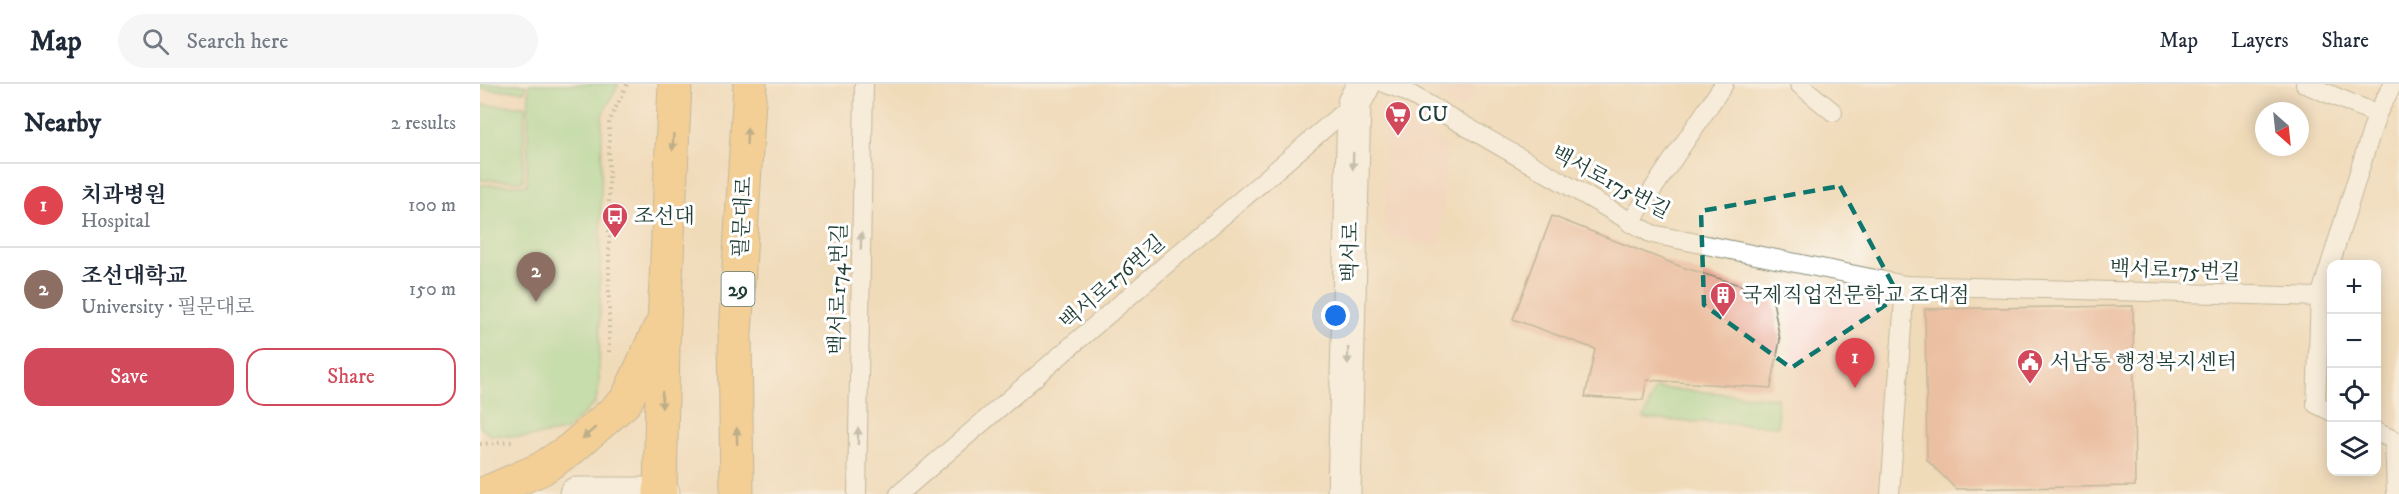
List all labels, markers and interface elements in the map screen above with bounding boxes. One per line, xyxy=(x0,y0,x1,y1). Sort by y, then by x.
search box xyxy=(118,14,538,68)
text: Map xyxy=(30,24,82,59)
icon: search xyxy=(139,25,172,58)
text: Search here xyxy=(187,28,288,55)
text: Map xyxy=(2159,28,2198,54)
text: Layers xyxy=(2231,28,2289,54)
text: Share xyxy=(2322,28,2369,54)
supermarket icon: CU xyxy=(1383,99,1413,137)
place label: CU xyxy=(1418,102,1448,128)
north arrow xyxy=(2255,102,2309,156)
text: Nearby xyxy=(24,107,101,140)
text: 2 results xyxy=(391,111,456,136)
one-way arrow xyxy=(742,126,751,145)
one-way arrow xyxy=(668,133,677,152)
street label: 백서로175번길 xyxy=(1547,141,1674,225)
one-way arrow xyxy=(1348,152,1357,171)
street label: 필문대로 xyxy=(728,176,758,258)
text: 치과병원 xyxy=(81,182,166,209)
text: 1 xyxy=(40,193,47,218)
text: 100 m xyxy=(408,193,456,218)
bus stop icon: 조선대 xyxy=(600,201,630,239)
place label: 조선대 xyxy=(634,204,695,230)
text: Hospital xyxy=(81,209,150,234)
street label: 백서로 xyxy=(1337,221,1365,283)
street label: 백서로174번길 xyxy=(825,223,853,355)
street label: 백서로176번길 xyxy=(1055,230,1171,336)
one-way arrow xyxy=(856,231,866,250)
pin: 2 xyxy=(516,252,556,302)
street label: 백서로175번길 xyxy=(2109,256,2241,286)
map controls xyxy=(2327,260,2381,476)
button: + xyxy=(2327,260,2381,314)
text: 조선대학교 xyxy=(81,263,187,290)
road number: 29 xyxy=(722,272,754,306)
text: 2 xyxy=(39,277,48,302)
text: 150 m xyxy=(409,277,456,302)
building icon: 국제직업전문학교 조대점 xyxy=(1708,280,1738,318)
place label: 국제직업전문학교 조대점 xyxy=(1742,283,1970,309)
text: University · 필문대로 xyxy=(81,295,254,320)
your location xyxy=(1321,301,1350,330)
button: − xyxy=(2327,314,2381,368)
pin: 1 xyxy=(1836,338,1874,388)
one-way arrow xyxy=(1343,347,1352,366)
public building icon: 서남동 행정복지센터 xyxy=(2015,347,2045,385)
button: Save xyxy=(24,348,234,406)
button: Share xyxy=(246,348,456,406)
place label: 서남동 행정복지센터 xyxy=(2050,350,2237,376)
button: locate xyxy=(2327,368,2381,422)
one-way arrow xyxy=(657,391,667,410)
button: layers xyxy=(2327,422,2381,476)
one-way arrow xyxy=(582,426,597,439)
one-way arrow xyxy=(732,426,741,445)
one-way arrow xyxy=(853,426,863,445)

